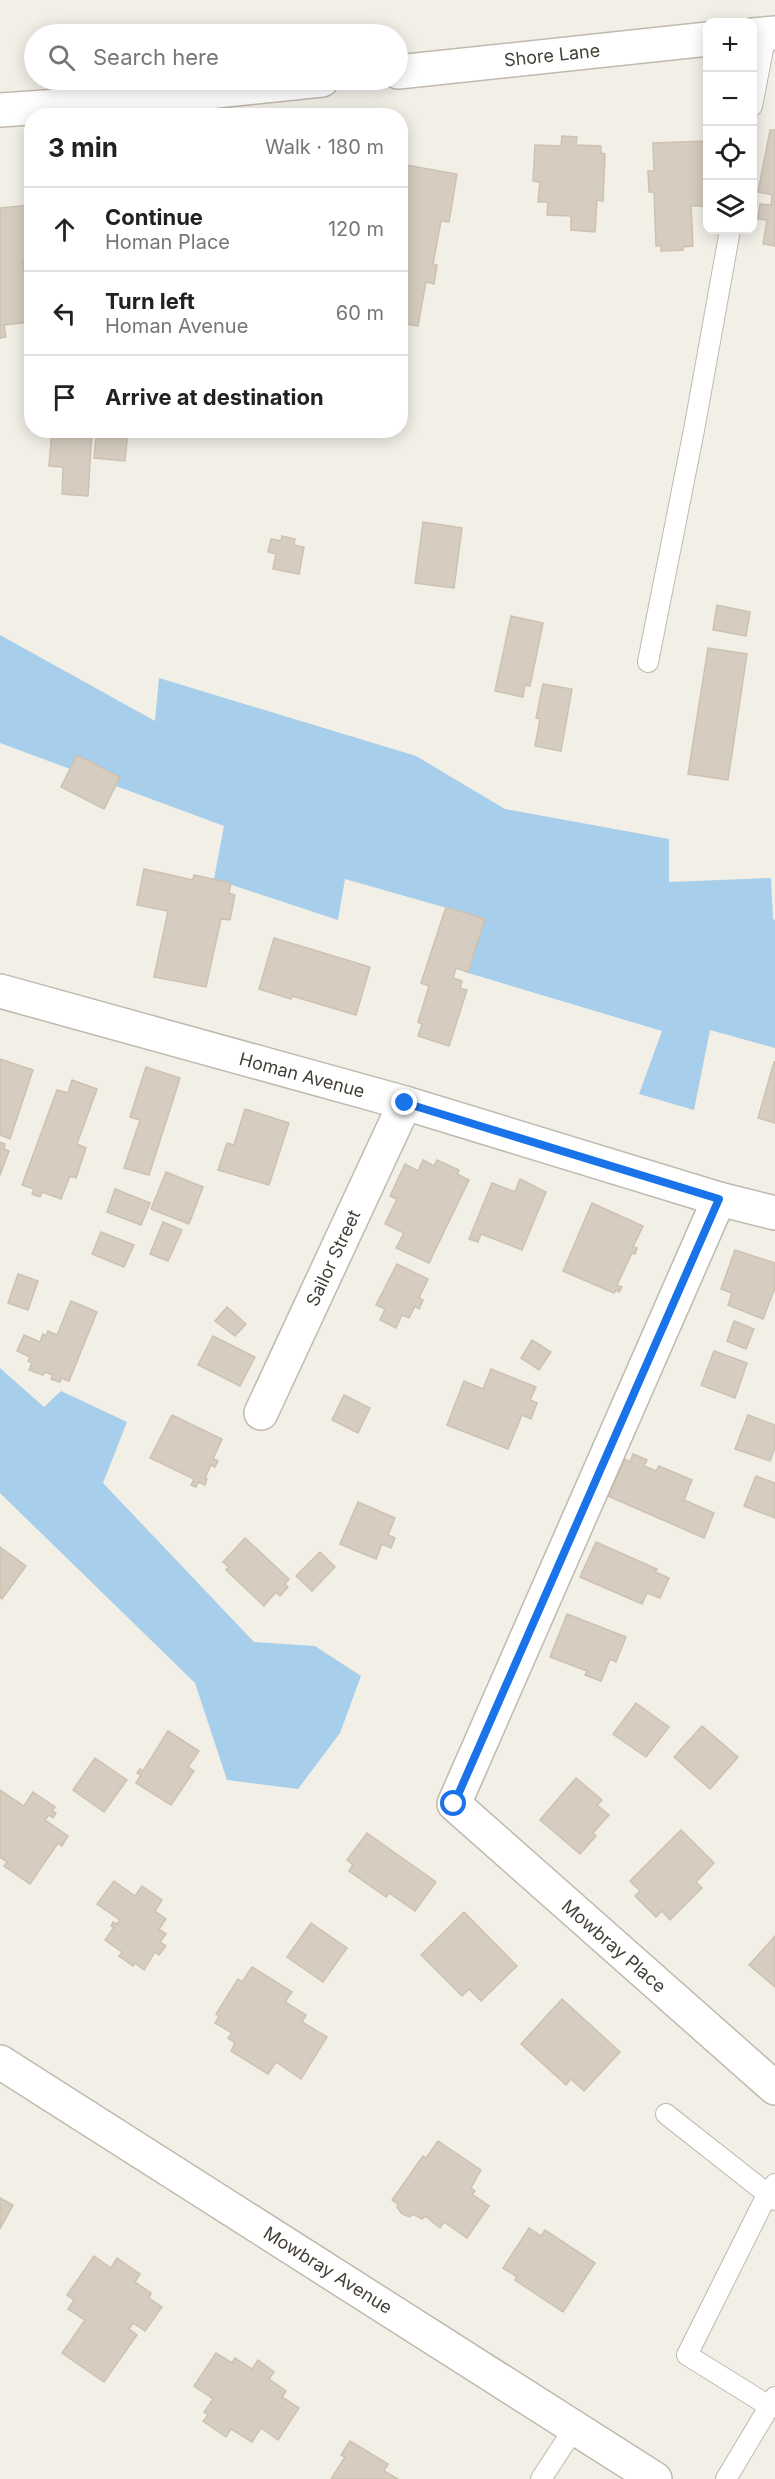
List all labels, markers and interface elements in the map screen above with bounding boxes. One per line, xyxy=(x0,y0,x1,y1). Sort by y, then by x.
map controls xyxy=(703,18,757,234)
button: + xyxy=(703,18,757,72)
search box xyxy=(24,24,408,90)
street label: Shore Lane xyxy=(503,40,601,70)
icon: search xyxy=(45,41,78,74)
text: Search here xyxy=(93,44,219,70)
button: − xyxy=(703,72,757,126)
button: locate xyxy=(703,126,757,180)
text: 3 min xyxy=(48,132,118,163)
text: Walk · 180 m xyxy=(265,135,384,159)
button: layers xyxy=(703,180,757,234)
text: Continue xyxy=(105,204,203,230)
icon: ahead xyxy=(48,213,81,246)
text: 120 m xyxy=(328,217,384,241)
text: Homan Place xyxy=(105,230,230,254)
text: Turn left xyxy=(105,288,195,314)
icon: left xyxy=(48,297,81,330)
text: 60 m xyxy=(336,301,384,325)
text: Homan Avenue xyxy=(105,314,248,338)
icon: arrive xyxy=(48,381,81,414)
text: Arrive at destination xyxy=(105,384,324,410)
street label: Homan Avenue xyxy=(237,1048,367,1102)
route end xyxy=(391,1089,417,1115)
street label: Sailor Street xyxy=(302,1206,364,1309)
route start xyxy=(440,1790,466,1816)
street label: Mowbray Place xyxy=(558,1895,670,1997)
street label: Mowbray Avenue xyxy=(260,2222,396,2318)

